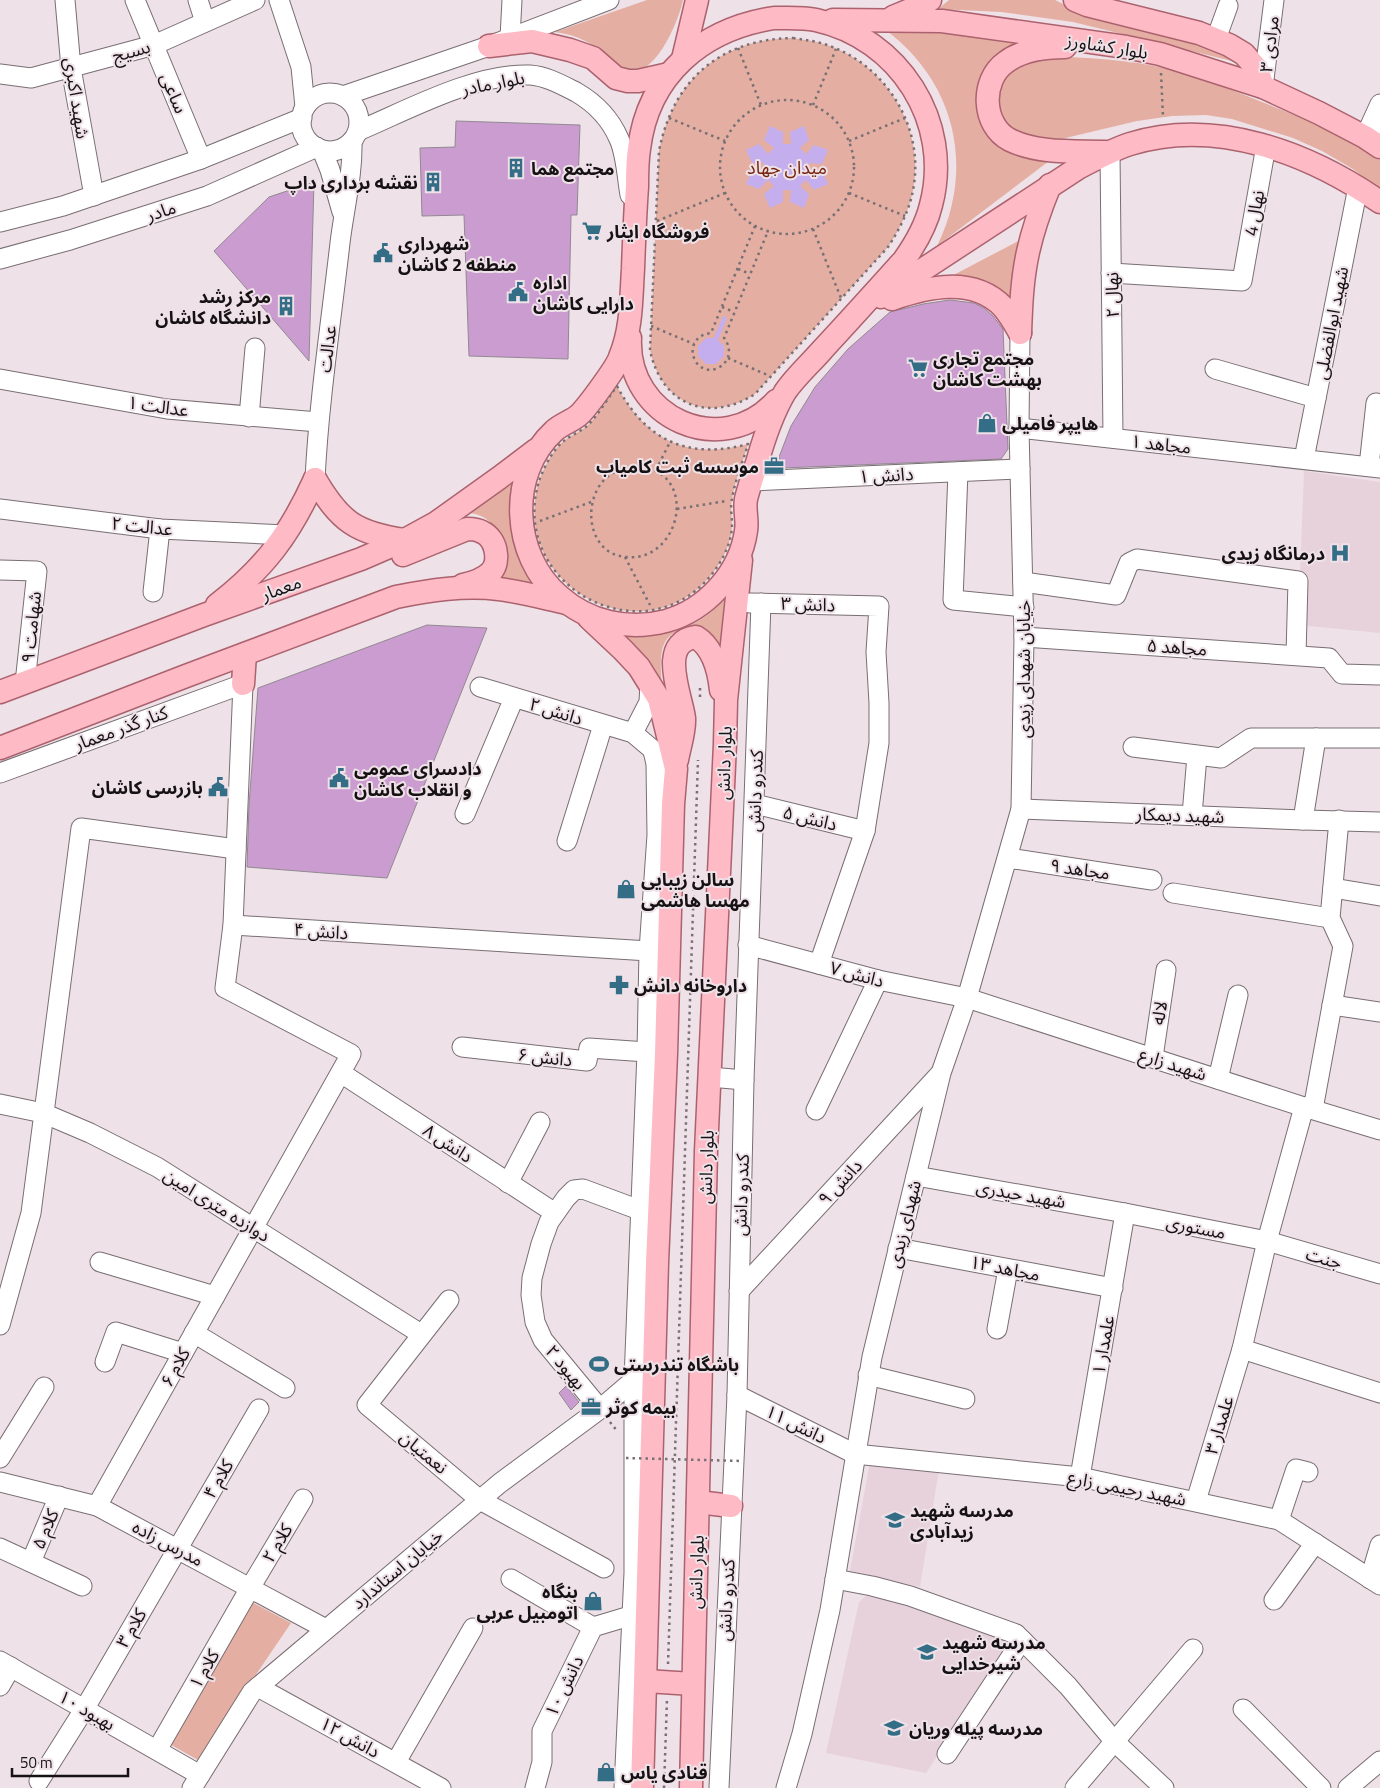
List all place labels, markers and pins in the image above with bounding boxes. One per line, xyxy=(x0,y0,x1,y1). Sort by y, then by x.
place label: مجتمع هما xyxy=(531,155,615,182)
building icon: مجتمع هما xyxy=(505,157,527,179)
place label: نقشه برداری داپ xyxy=(284,169,418,196)
building icon: نقشه برداری داپ xyxy=(422,171,444,193)
place label: فروشگاه ایثار xyxy=(606,218,709,245)
supermarket icon: فروشگاه ایثار xyxy=(581,220,603,242)
place label: شهرداری منطفه 2 کاشان xyxy=(398,230,517,278)
public building icon: شهرداری منطفه 2 کاشان xyxy=(372,242,394,264)
place label: اداره دارایی کاشان xyxy=(533,269,634,317)
public building icon: اداره دارایی کاشان xyxy=(507,281,529,303)
place label: مرکز رشد دانشگاه کاشان xyxy=(155,283,271,331)
building icon: مرکز رشد دانشگاه کاشان xyxy=(275,295,297,317)
place label: مجتمع تجاری بهشت کاشان xyxy=(933,345,1042,393)
supermarket icon: مجتمع تجاری بهشت کاشان xyxy=(907,357,929,379)
place label: هایپر فامیلی xyxy=(1002,410,1098,437)
shop icon: هایپر فامیلی xyxy=(976,412,998,434)
place label: موسسه ثبت کامیاب xyxy=(596,453,759,480)
office icon: موسسه ثبت کامیاب xyxy=(763,455,785,477)
place label: درمانگاه زیدی xyxy=(1222,540,1325,567)
hospital icon: درمانگاه زیدی xyxy=(1329,542,1351,564)
place label: دادسرای عمومی و انقلاب کاشان xyxy=(354,755,482,803)
public building icon: دادسرای عمومی و انقلاب کاشان xyxy=(328,767,350,789)
place label: بازرسی کاشان xyxy=(92,774,203,801)
public building icon: بازرسی کاشان xyxy=(207,776,229,798)
place label: سالن زیبایی مهسا هاشمی xyxy=(641,866,750,914)
shop icon: سالن زیبایی مهسا هاشمی xyxy=(615,878,637,900)
place label: داروخانه دانش xyxy=(634,972,747,999)
pharmacy icon: داروخانه دانش xyxy=(608,974,630,996)
place label: باشگاه تندرستی xyxy=(614,1351,739,1378)
sports icon: باشگاه تندرستی xyxy=(588,1353,610,1375)
place label: بیمه کوثر xyxy=(605,1394,676,1421)
office icon: بیمه کوثر xyxy=(580,1396,602,1418)
place label: مدرسه شهید زیدآبادی xyxy=(910,1497,1014,1545)
school or university icon: مدرسه شهید زیدآبادی xyxy=(884,1509,906,1531)
place label: بنگاه اتومبیل عربی xyxy=(477,1578,578,1626)
shop icon: بنگاه اتومبیل عربی xyxy=(582,1590,604,1612)
place label: مدرسه شهید شیرخدایی xyxy=(942,1629,1046,1677)
school or university icon: مدرسه شهید شیرخدایی xyxy=(916,1641,938,1663)
place label: مدرسه پیله وریان xyxy=(909,1715,1043,1742)
school or university icon: مدرسه پیله وریان xyxy=(883,1717,905,1739)
place label: قنادی یاس xyxy=(621,1759,708,1786)
shop icon: قنادی یاس xyxy=(595,1761,617,1783)

